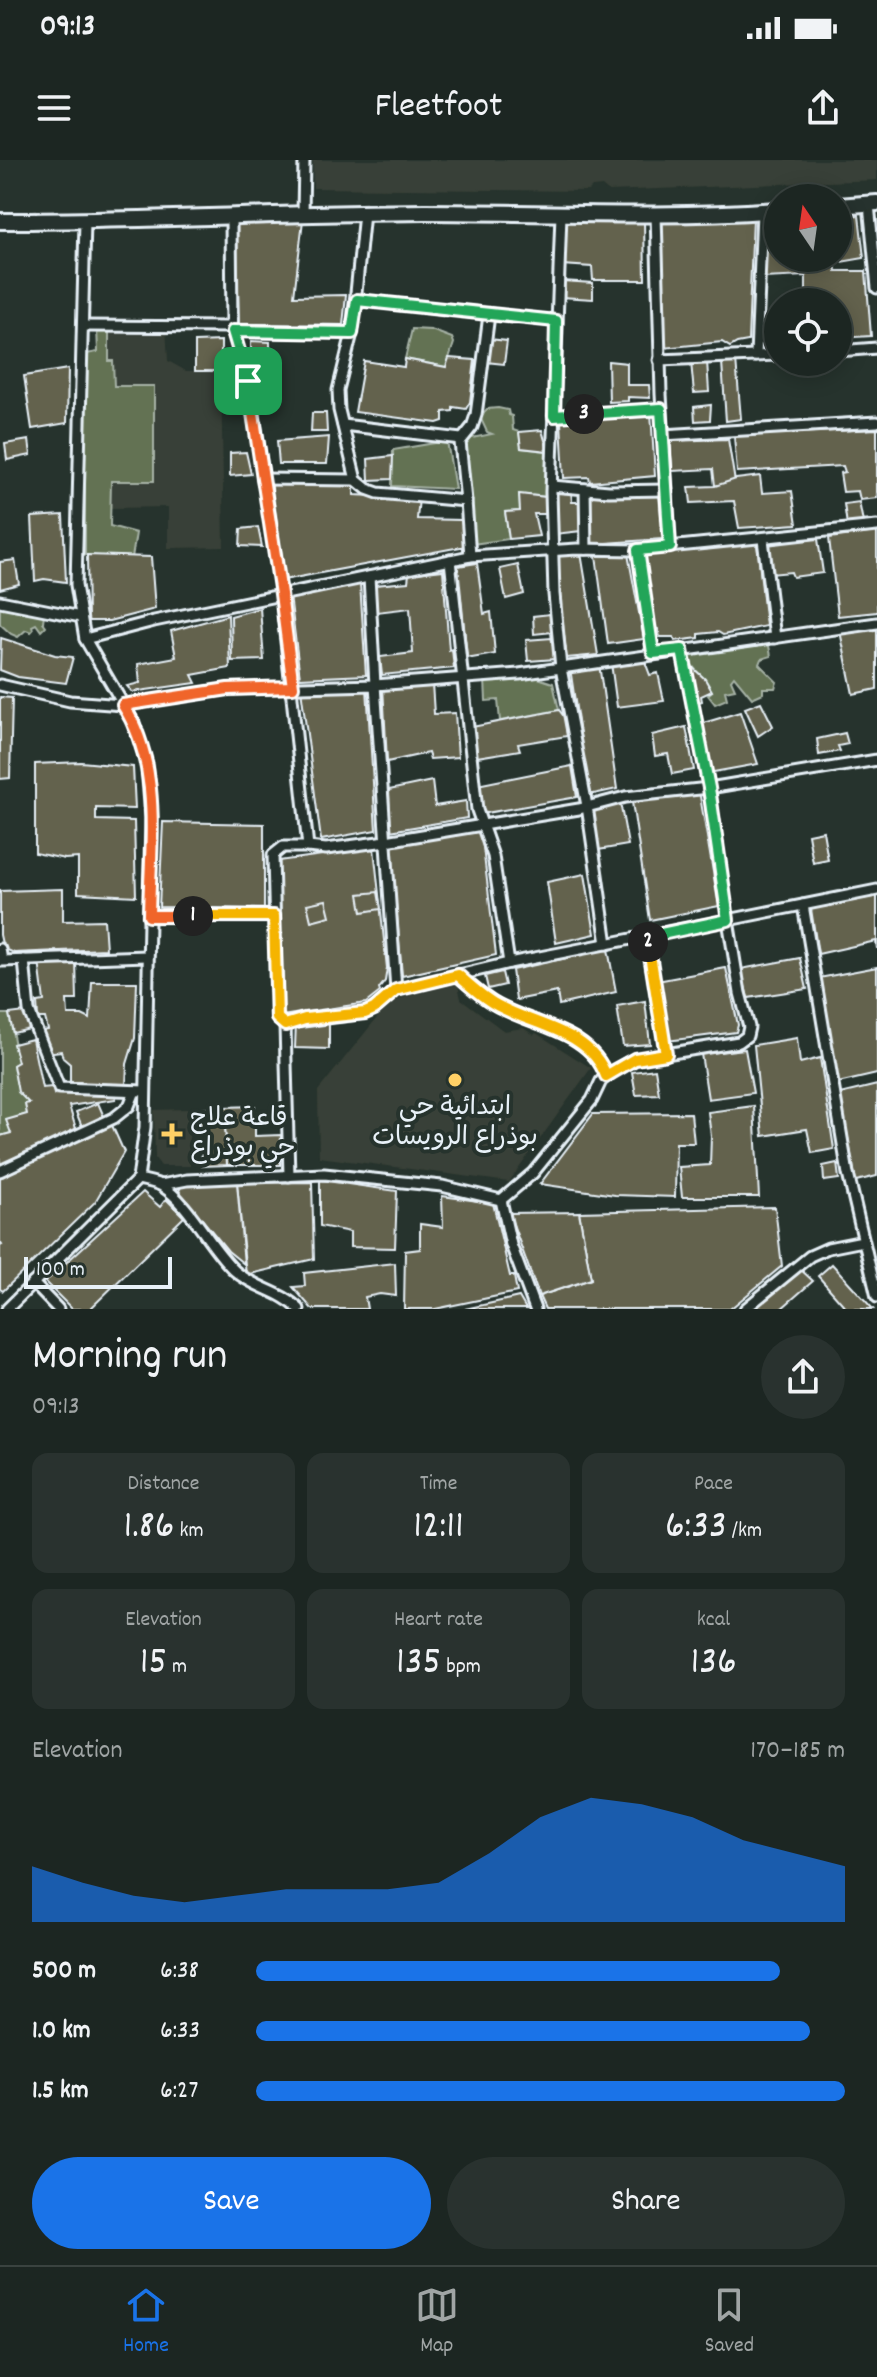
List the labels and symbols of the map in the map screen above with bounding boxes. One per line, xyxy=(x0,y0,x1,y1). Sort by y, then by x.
north arrow xyxy=(764,184,852,272)
pin xyxy=(214,347,282,415)
pin: 3 xyxy=(564,394,604,434)
pin: 1 xyxy=(173,896,213,936)
pin: 2 xyxy=(628,922,668,962)
marker: ابتدائية حي بوذراع الرويسات xyxy=(446,1071,464,1089)
place label: ابتدائية حي بوذراع الرويسات xyxy=(372,1090,538,1157)
place label: قاعة علاج حي بوذراع xyxy=(190,1101,296,1169)
marker: قاعة علاج حي بوذراع xyxy=(161,1123,183,1145)
scale bar xyxy=(24,1253,172,1289)

